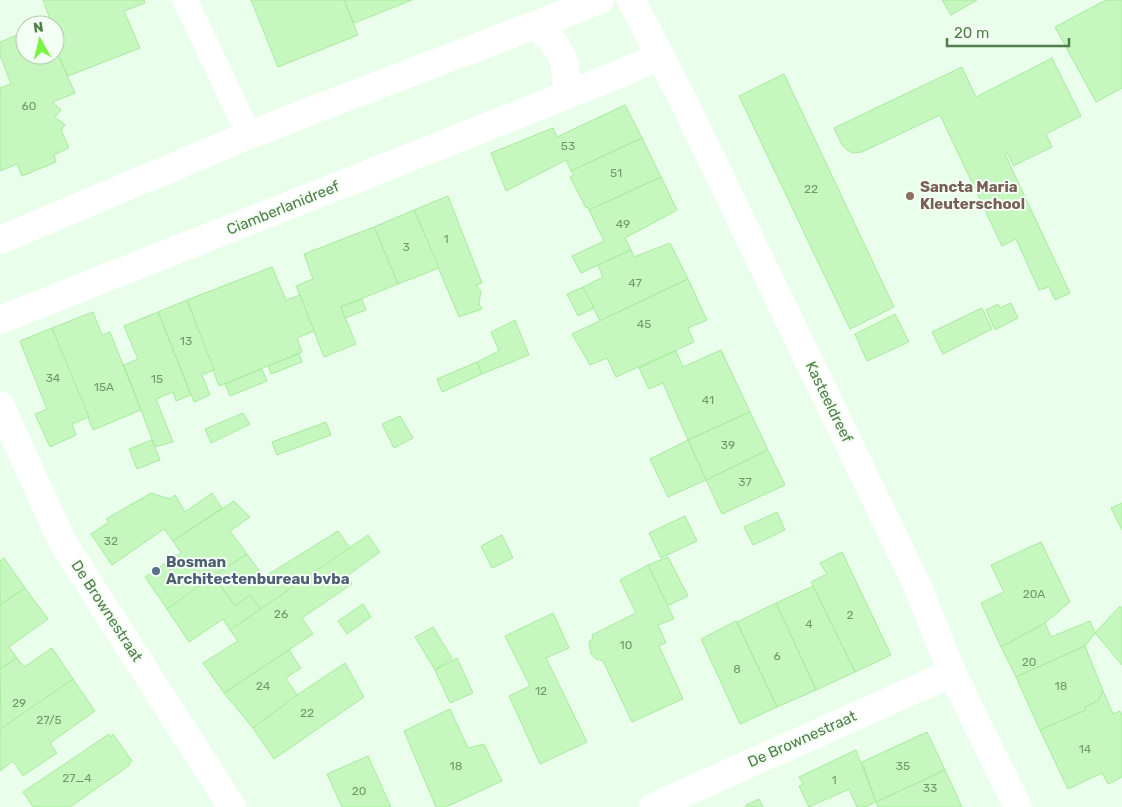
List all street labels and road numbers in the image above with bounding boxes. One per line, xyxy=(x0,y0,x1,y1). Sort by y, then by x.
street label: Ciamberlanidreef xyxy=(224,177,342,239)
street label: Kasteeldreef xyxy=(802,358,857,446)
street label: De Brownestraat xyxy=(67,557,147,665)
street label: De Brownestraat xyxy=(745,707,859,771)

